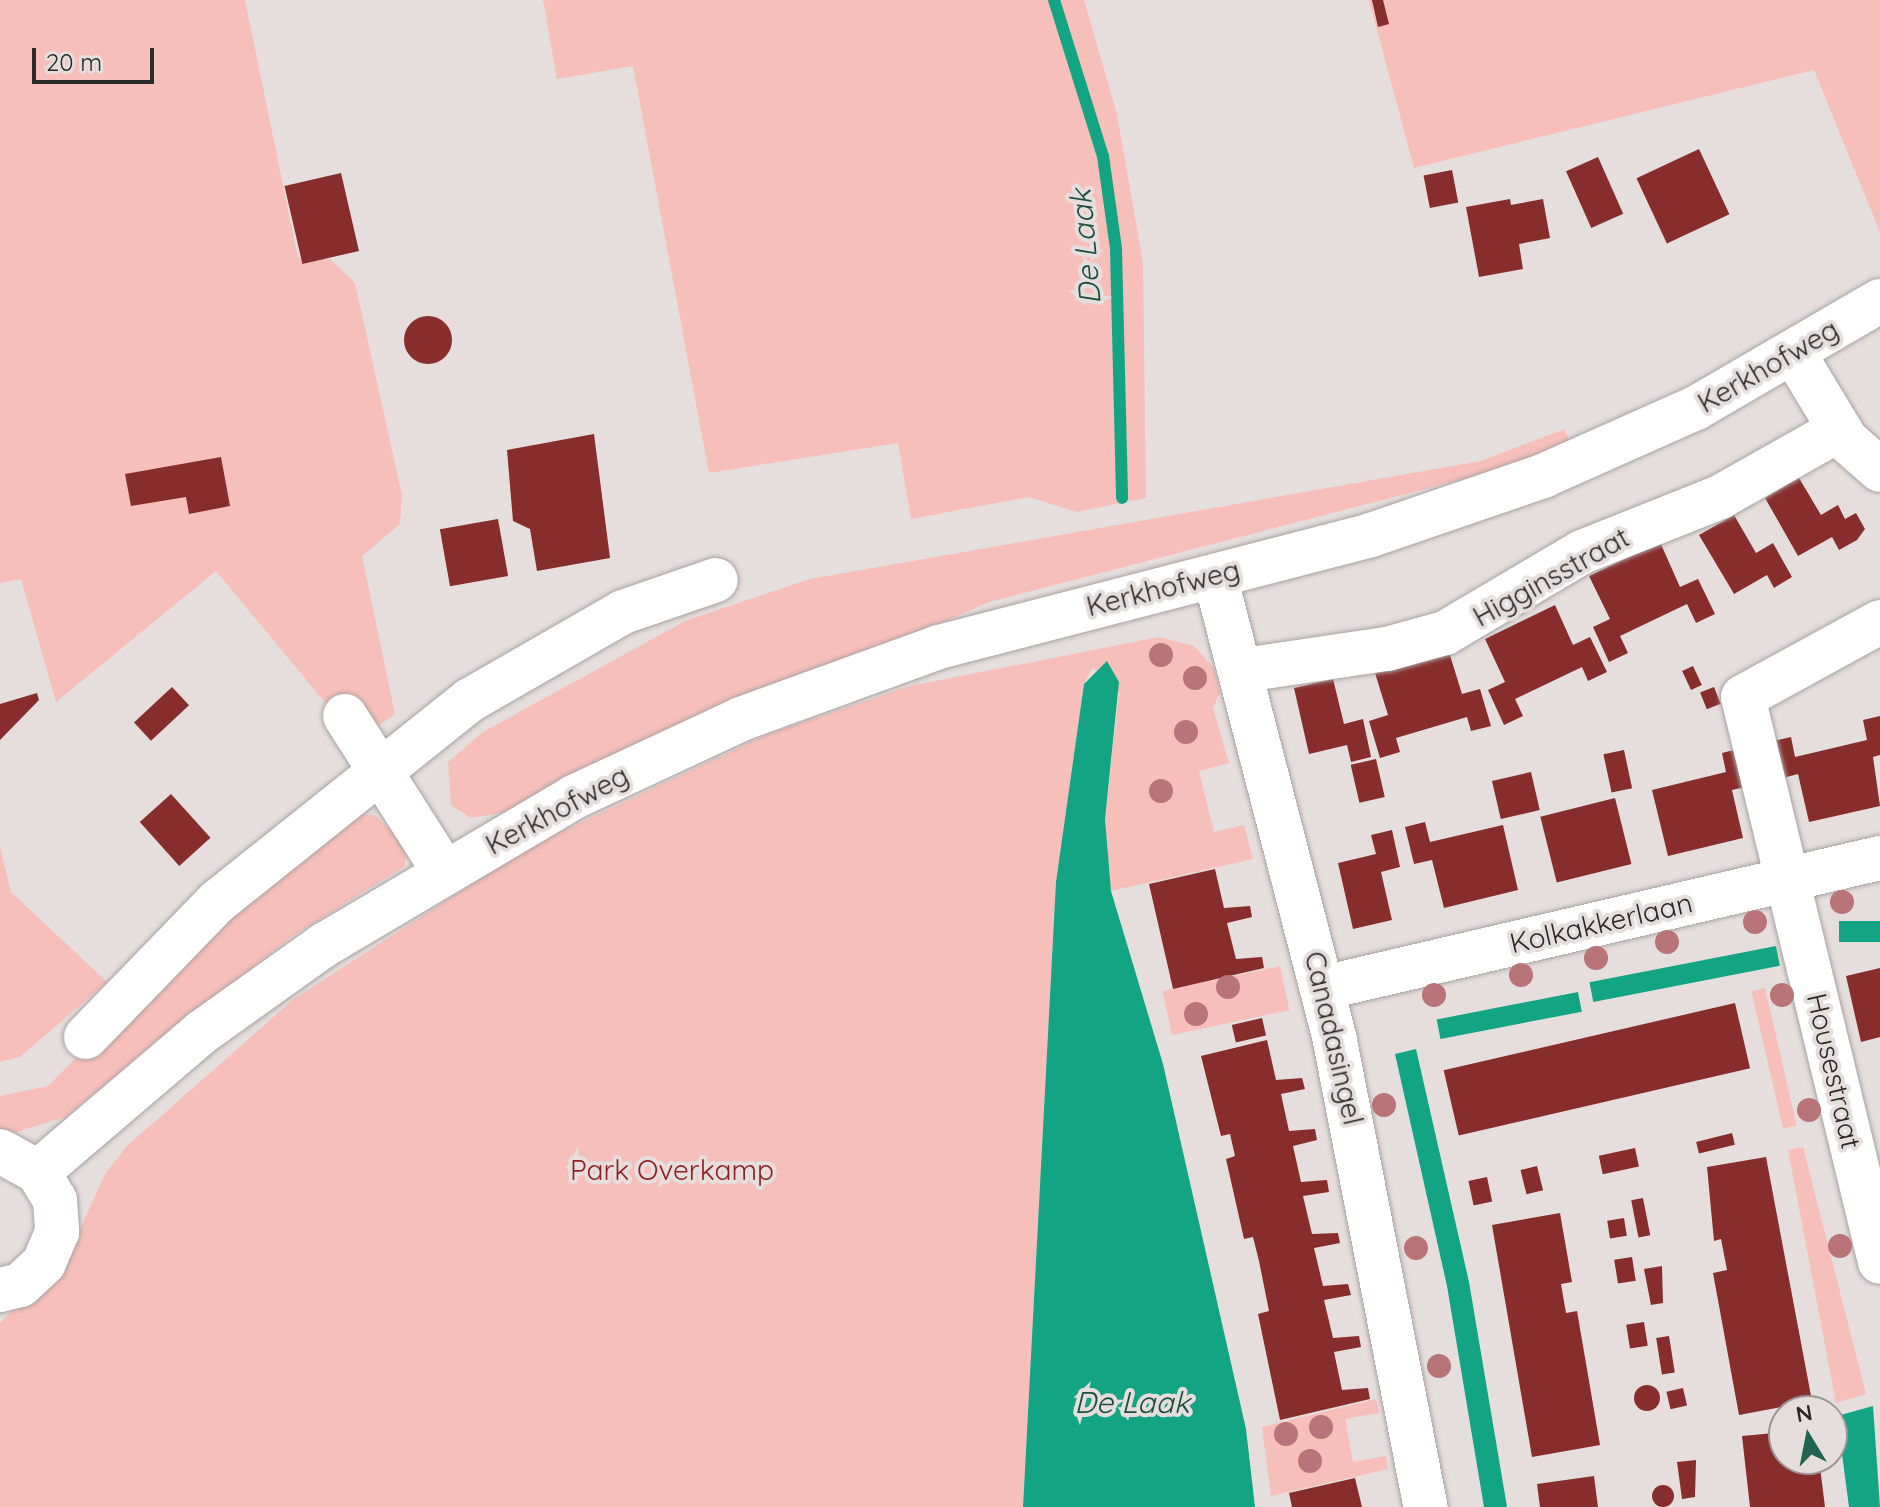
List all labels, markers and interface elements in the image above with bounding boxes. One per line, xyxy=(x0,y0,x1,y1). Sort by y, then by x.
scale bar xyxy=(36,32,158,82)
text: 20 m xyxy=(46,47,102,77)
water label: De Laak xyxy=(1062,188,1108,306)
street label: Kerkhofweg xyxy=(1692,312,1844,420)
street label: Higginsstraat xyxy=(1467,520,1635,634)
street label: Kerkhofweg xyxy=(1083,553,1243,623)
street label: Kerkhofweg xyxy=(480,758,634,862)
street label: Kolkakkerlaan xyxy=(1507,886,1695,960)
street label: Canadasingel xyxy=(1298,948,1370,1128)
street label: Housestraat xyxy=(1800,990,1868,1152)
park label: Park Overkamp xyxy=(570,1153,774,1187)
water label: De Laak xyxy=(1074,1384,1190,1420)
north arrow xyxy=(1768,1395,1848,1475)
text: N xyxy=(1794,1398,1815,1429)

